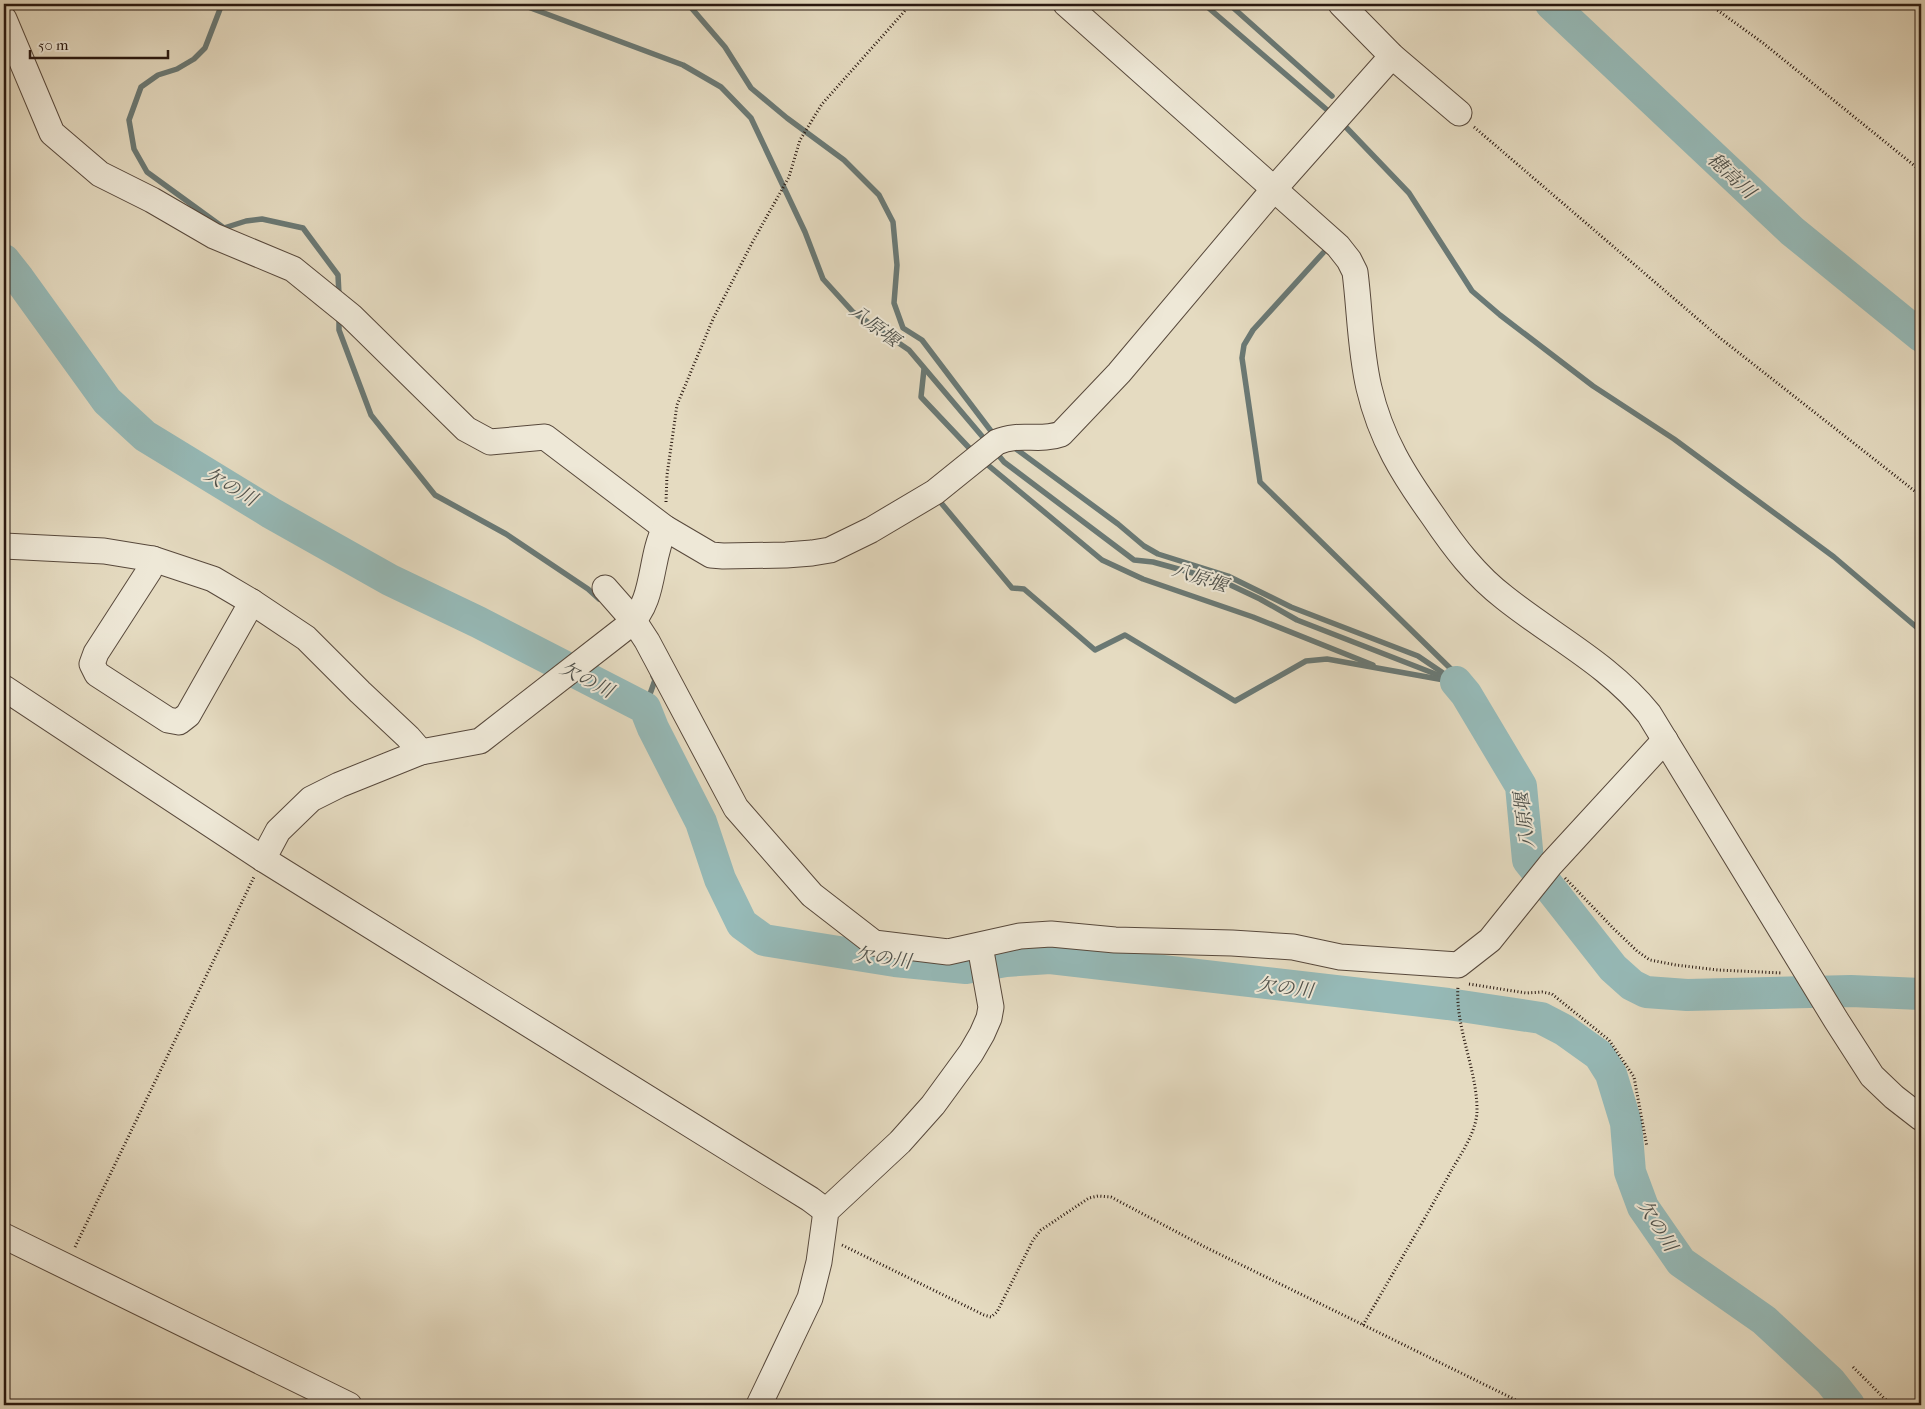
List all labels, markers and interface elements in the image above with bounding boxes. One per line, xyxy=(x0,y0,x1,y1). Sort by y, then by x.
scale bar xyxy=(30,28,168,60)
text: 50 m xyxy=(38,36,69,54)
water label: 穂高川 xyxy=(1703,148,1761,205)
water label: 八原堰 xyxy=(845,300,906,354)
water label: 欠の川 xyxy=(200,463,262,512)
water label: 八原堰 xyxy=(1169,559,1233,598)
water label: 欠の川 xyxy=(556,657,619,704)
water label: 八原堰 xyxy=(1510,788,1539,851)
water label: 欠の川 xyxy=(853,943,915,973)
water label: 欠の川 xyxy=(1255,974,1316,1003)
water label: 欠の川 xyxy=(1633,1196,1683,1257)

